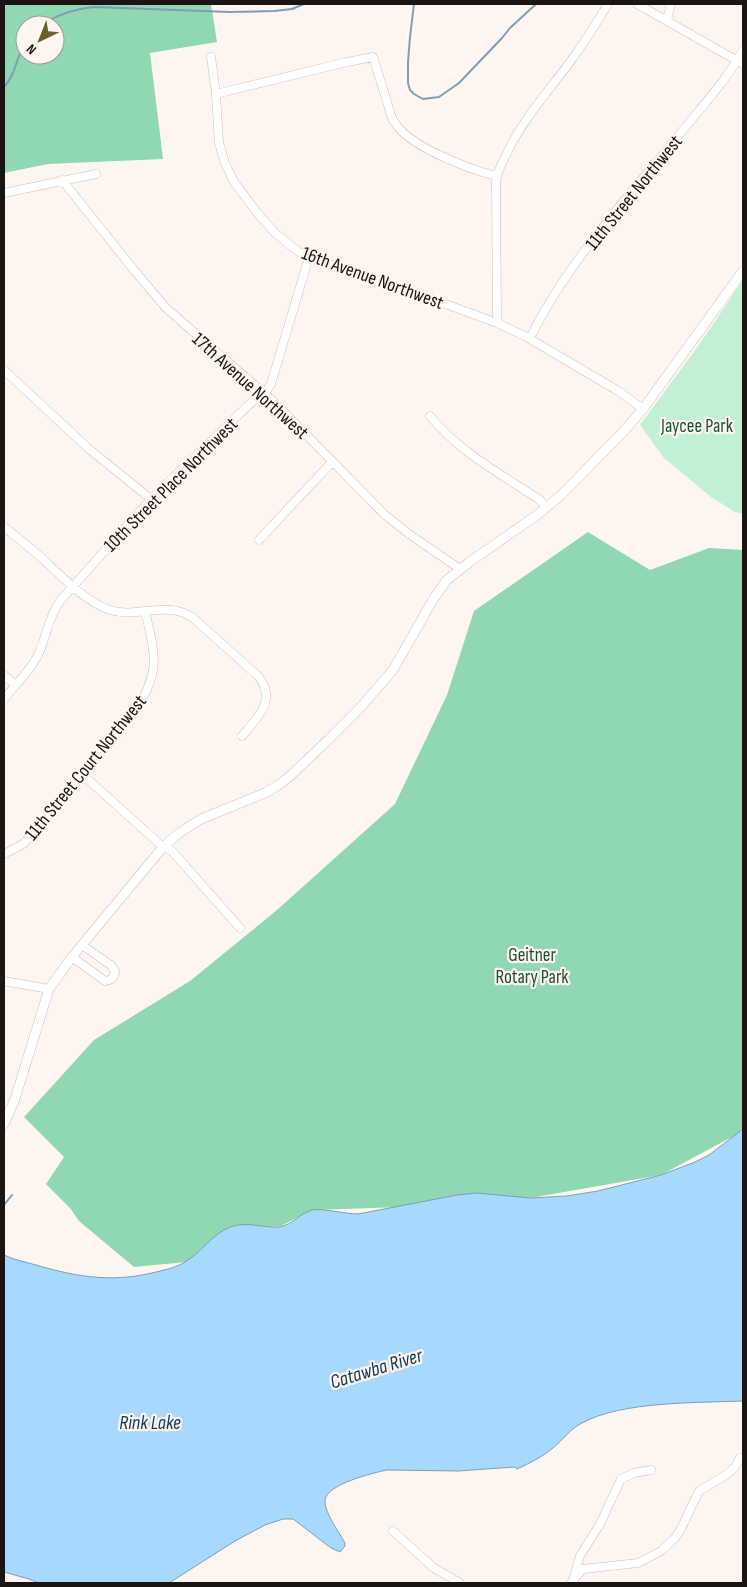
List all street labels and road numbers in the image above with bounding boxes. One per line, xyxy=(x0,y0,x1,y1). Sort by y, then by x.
street label: 11th Street Northwest xyxy=(581,131,688,255)
street label: 16th Avenue Northwest xyxy=(298,242,447,315)
street label: 17th Avenue Northwest xyxy=(187,328,313,445)
street label: 10th Street Place Northwest xyxy=(99,413,243,557)
street label: 11th Street Court Northwest xyxy=(20,690,152,845)

